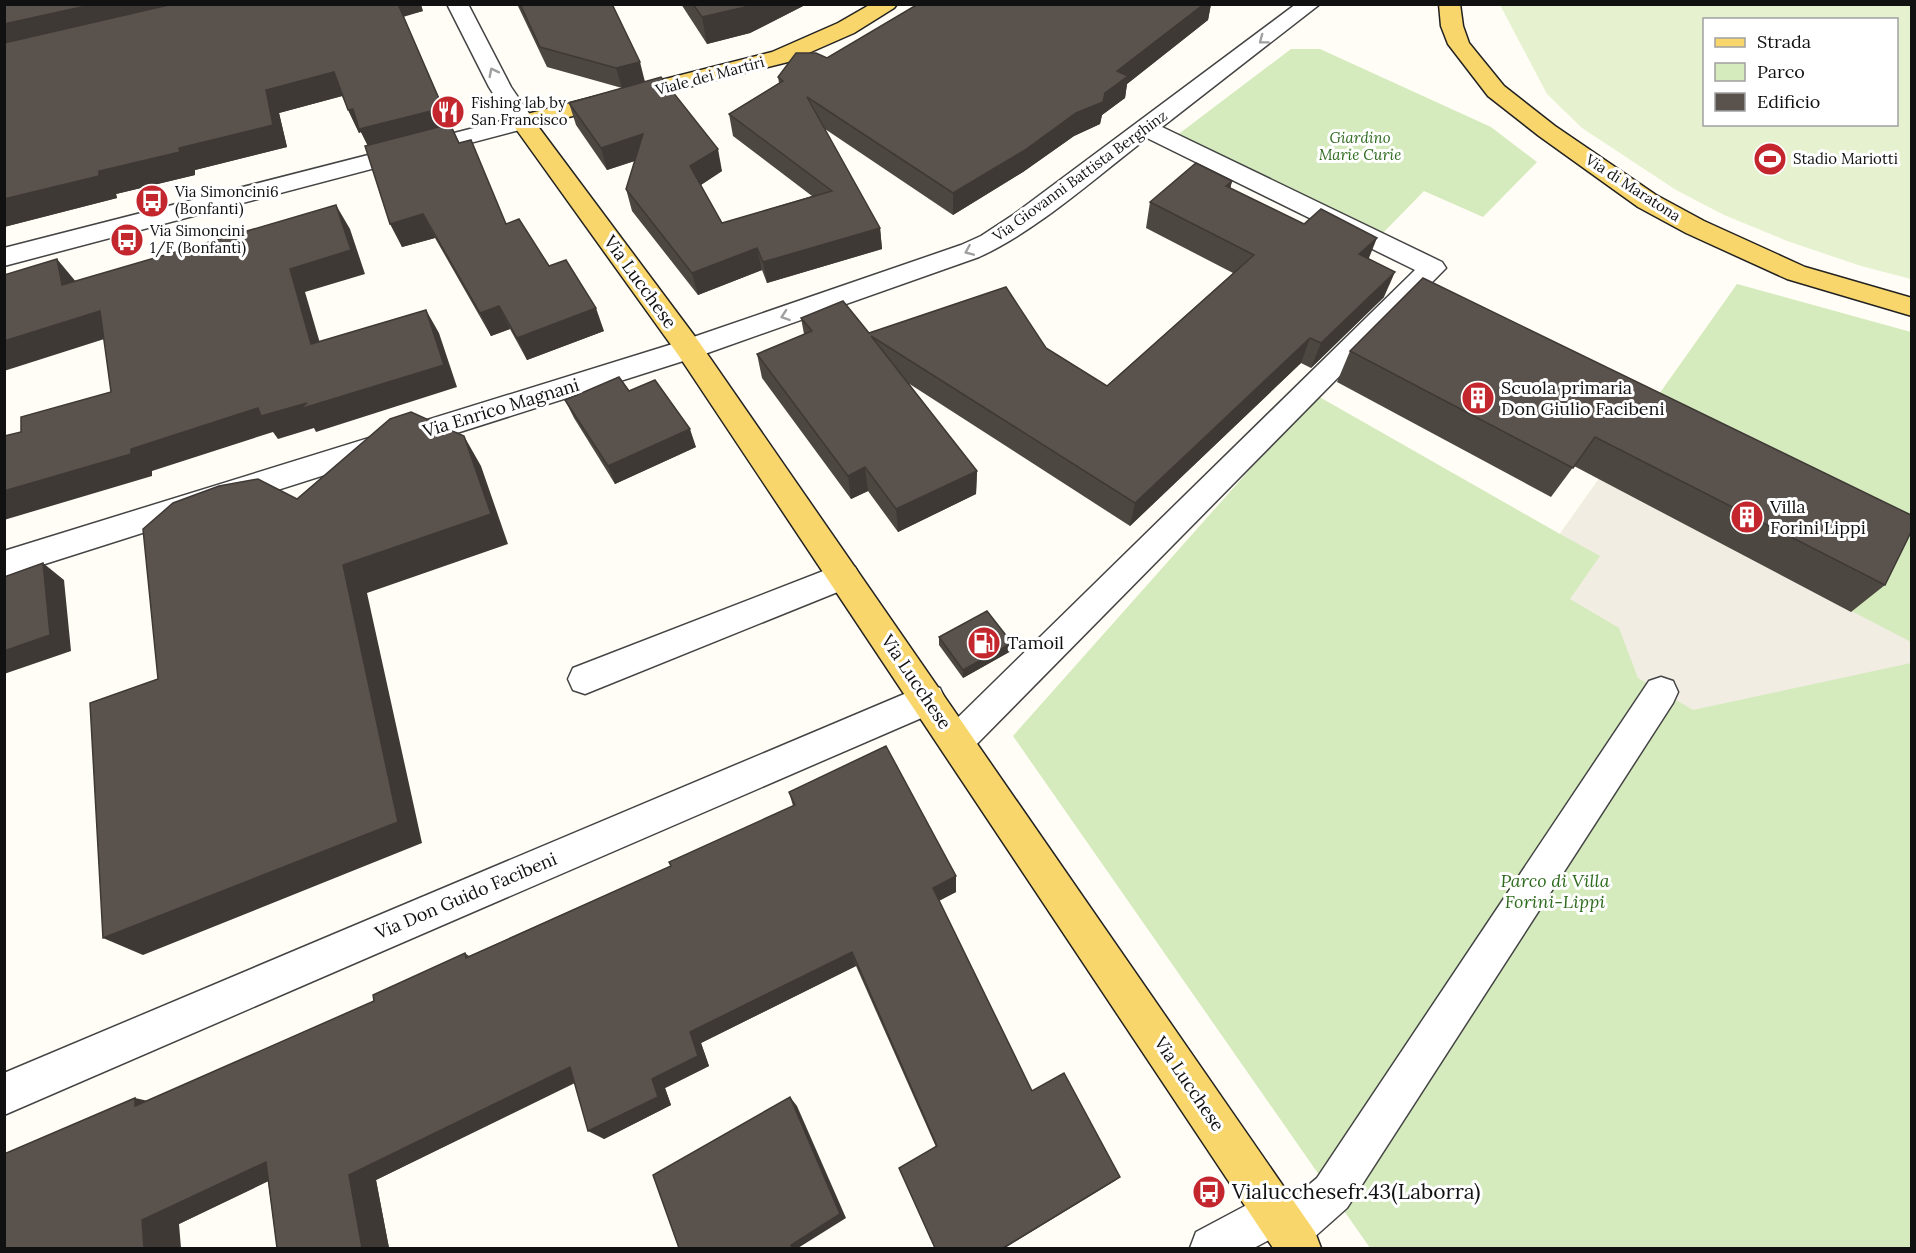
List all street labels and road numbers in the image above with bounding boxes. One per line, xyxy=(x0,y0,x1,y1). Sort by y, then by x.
street label: Viale dei Martiri xyxy=(652,52,766,99)
street label: Via Giovanni Battista Berghinz xyxy=(988,106,1171,246)
street label: Via di Maratona xyxy=(1581,149,1685,226)
street label: Via Lucchese xyxy=(598,230,682,333)
street label: Via Enrico Magnani xyxy=(419,373,582,443)
street label: Via Lucchese xyxy=(876,629,957,734)
street label: Via Don Guido Facibeni xyxy=(371,847,560,945)
street label: Via Lucchese xyxy=(1149,1031,1230,1136)

